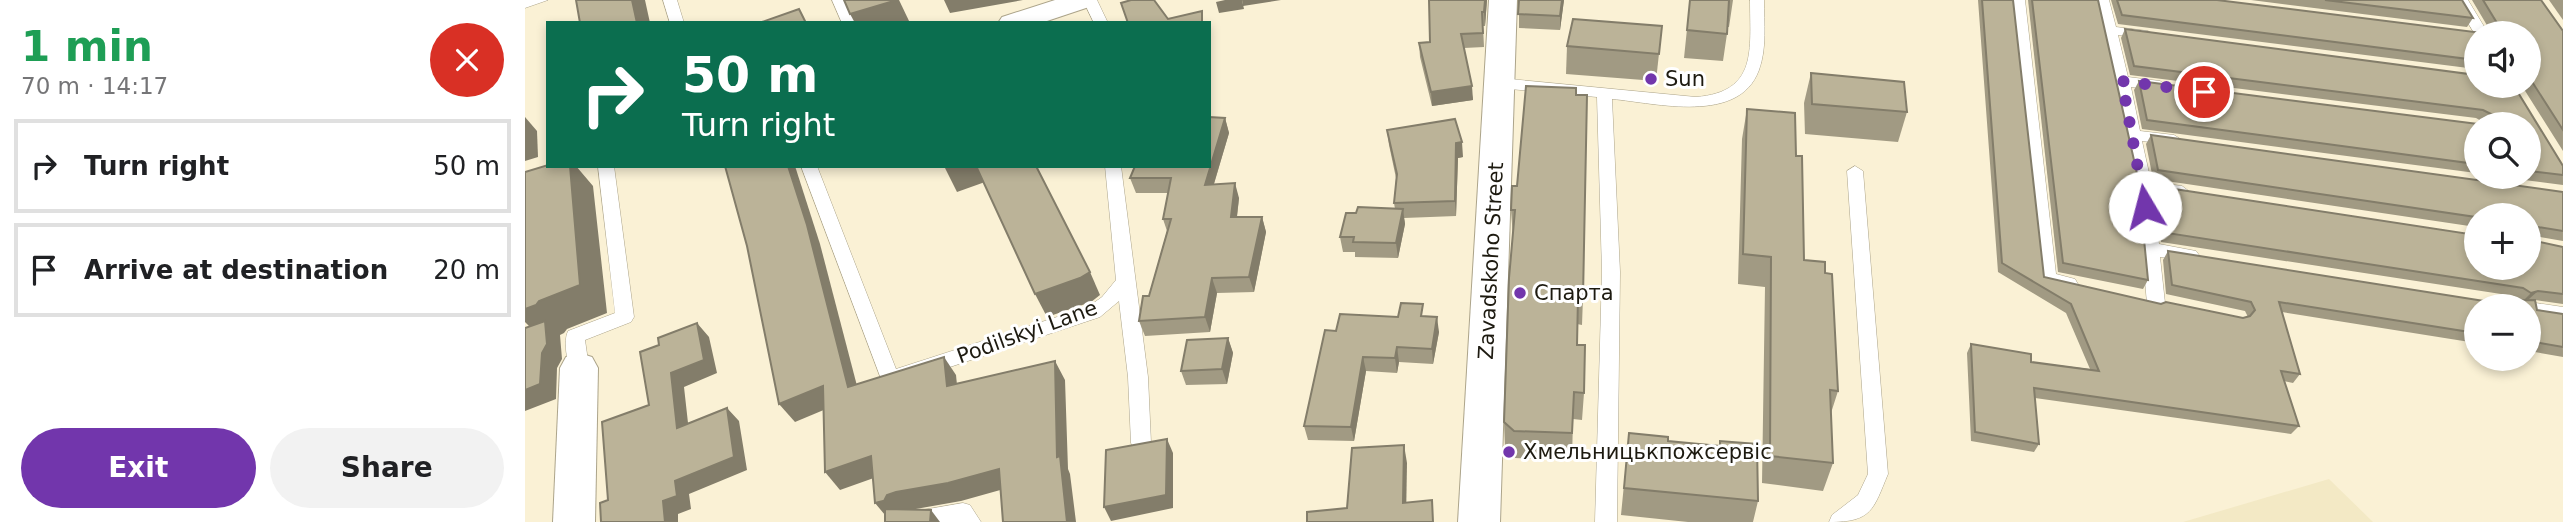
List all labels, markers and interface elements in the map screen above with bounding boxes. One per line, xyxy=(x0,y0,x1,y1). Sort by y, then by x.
map controls xyxy=(2464,21,2541,371)
button: sound xyxy=(2464,21,2541,98)
text: 1 min xyxy=(21,22,153,71)
button: close xyxy=(430,23,504,97)
text: 50 m xyxy=(682,47,818,104)
icon: right xyxy=(567,49,658,140)
pin xyxy=(2174,62,2234,122)
place label: Sun xyxy=(1665,67,1705,91)
marker: Sun xyxy=(1643,71,1659,87)
text: 70 m · 14:17 xyxy=(21,73,168,99)
icon: arrive xyxy=(2185,73,2223,111)
text: Turn right xyxy=(682,106,835,144)
button: search xyxy=(2464,112,2541,189)
icon: right xyxy=(25,147,63,185)
text: Turn right xyxy=(84,151,229,181)
text: 50 m xyxy=(433,151,500,181)
street label: Zavadskoho Street xyxy=(1474,162,1508,360)
position arrow xyxy=(2108,170,2182,244)
button: + xyxy=(2464,203,2541,280)
icon: arrive xyxy=(25,251,63,289)
text: Arrive at destination xyxy=(84,255,388,285)
text: 20 m xyxy=(433,255,500,285)
place label: Спарта xyxy=(1534,281,1614,305)
marker: Спарта xyxy=(1512,285,1528,301)
button: − xyxy=(2464,294,2541,371)
street label: Podilskyi Lane xyxy=(953,295,1101,369)
button: Exit xyxy=(21,428,256,508)
button: Share xyxy=(270,428,504,508)
place label: Хмельницькпожсервіс xyxy=(1523,440,1772,464)
marker: Хмельницькпожсервіс xyxy=(1501,444,1517,460)

